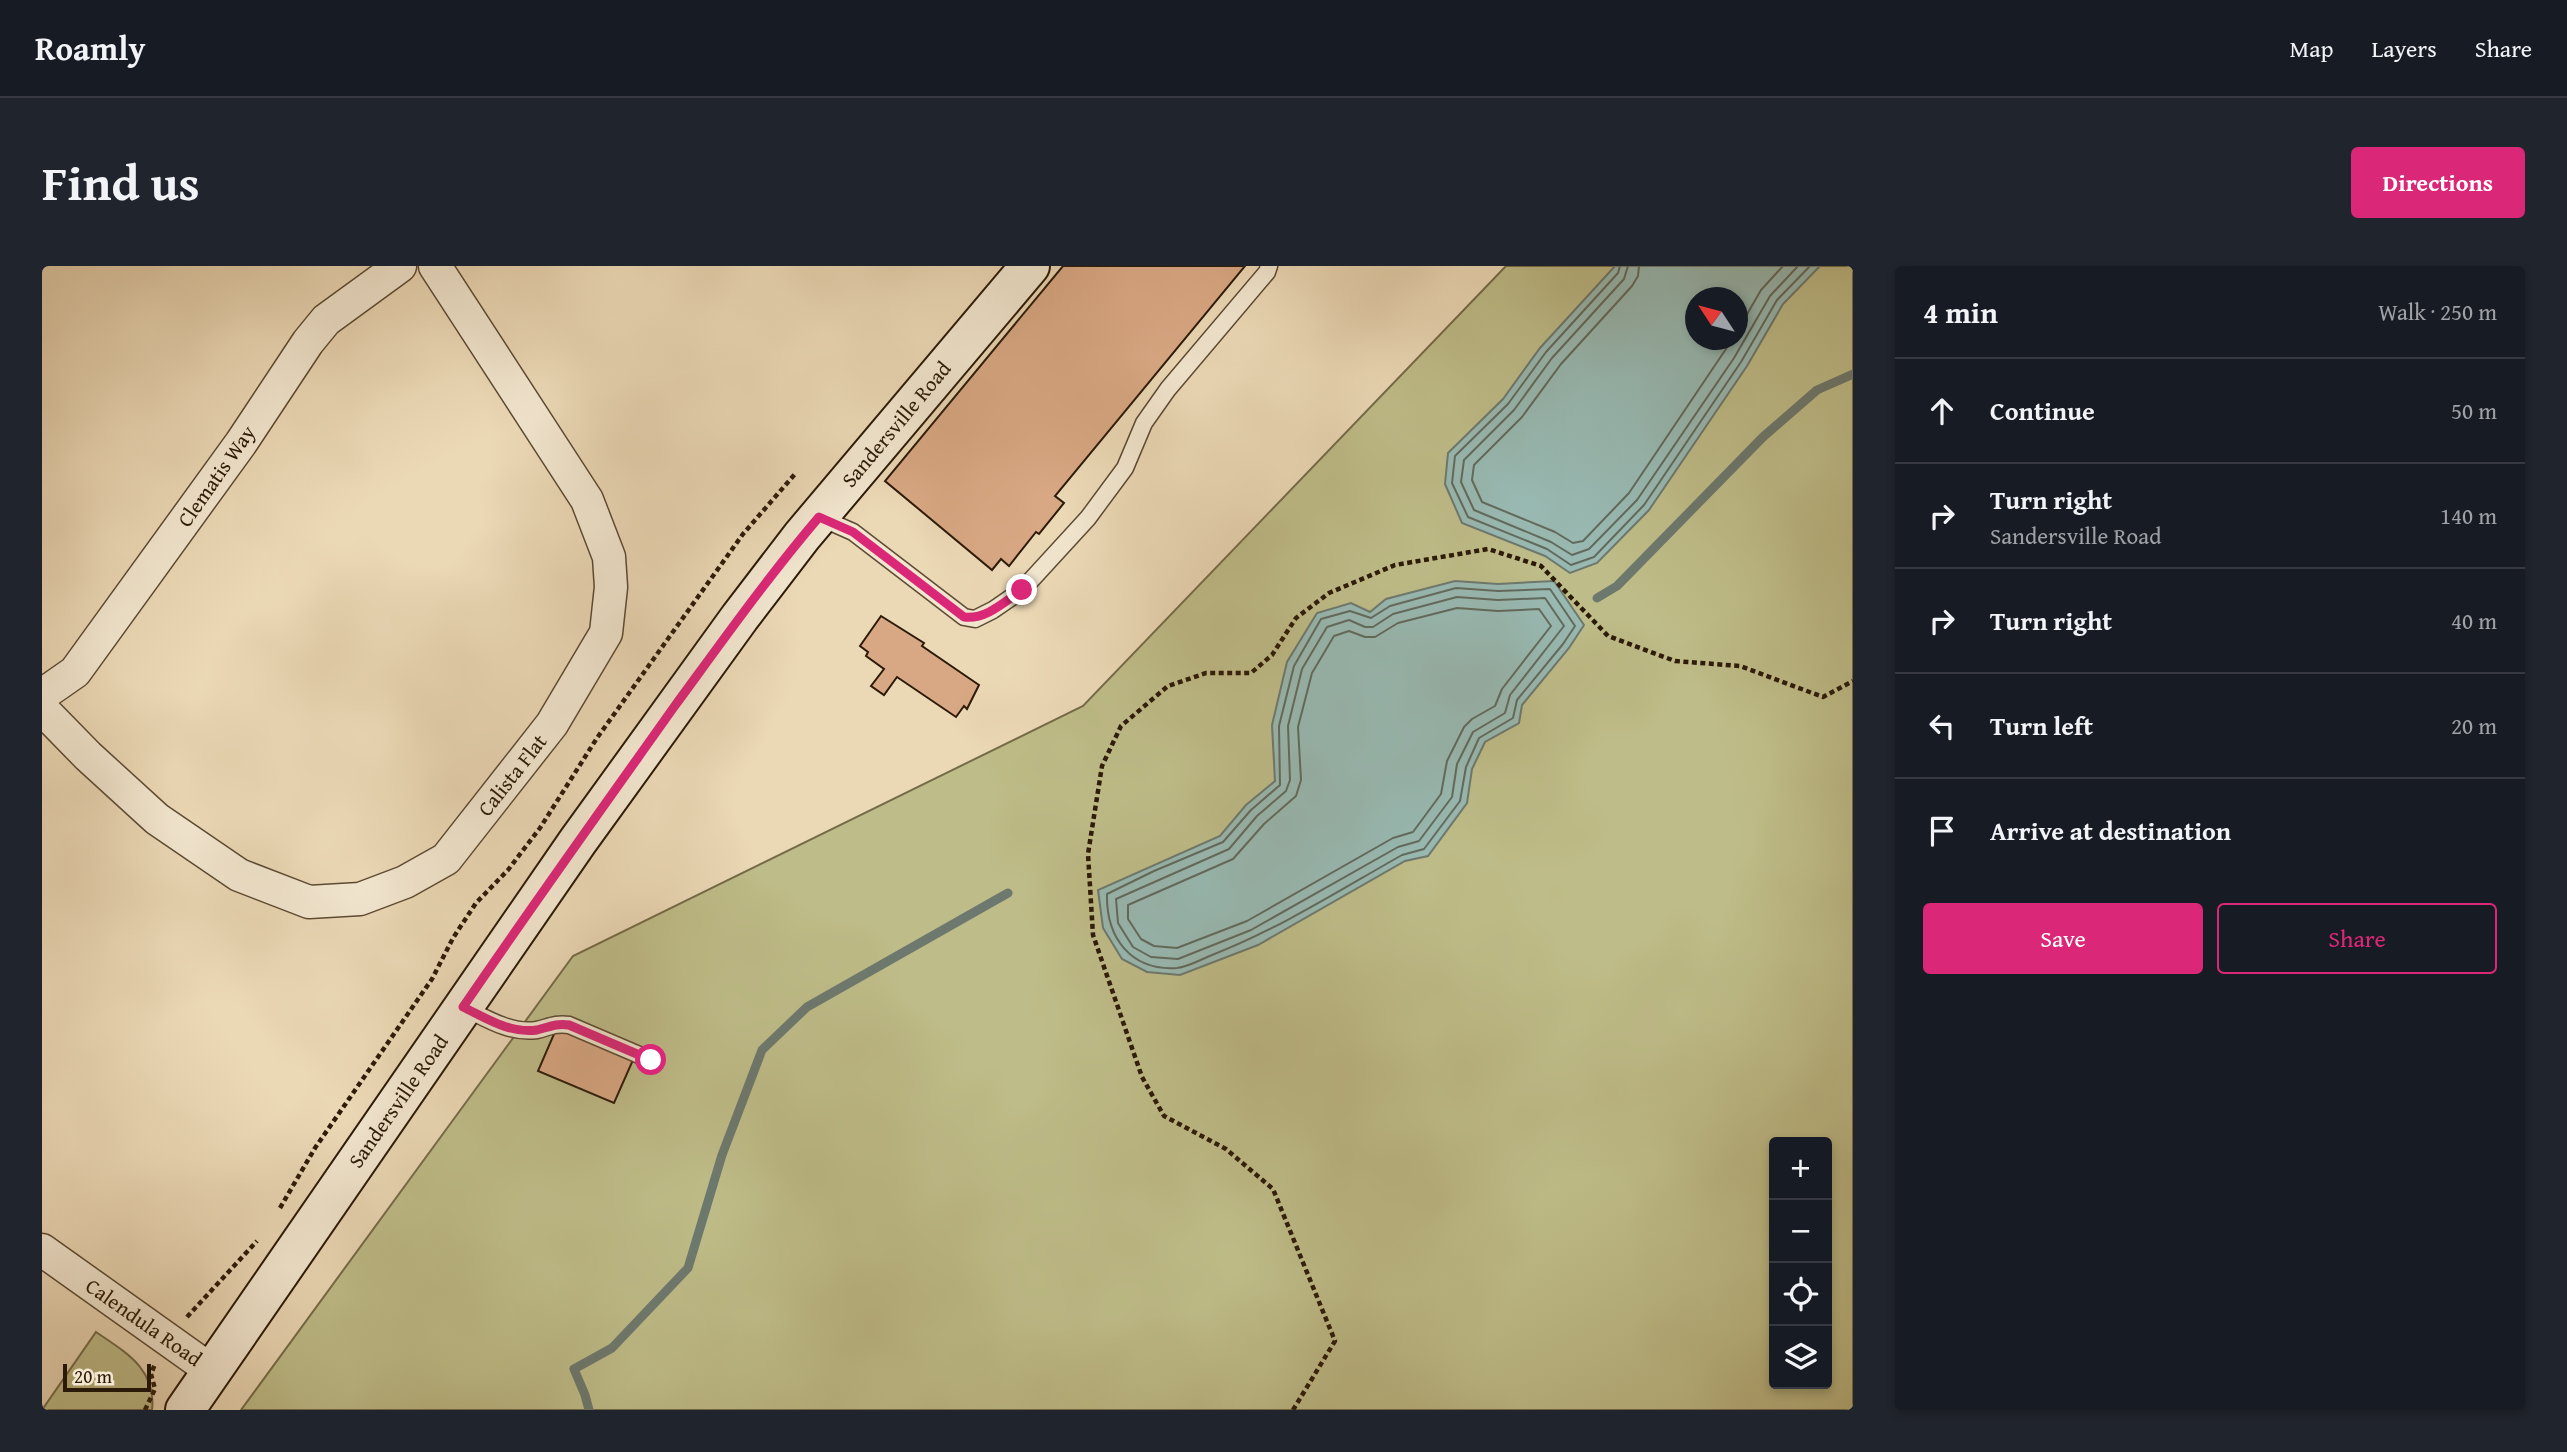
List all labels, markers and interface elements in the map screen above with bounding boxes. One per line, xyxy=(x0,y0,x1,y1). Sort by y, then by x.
text: Roamly xyxy=(35,24,145,72)
text: Map xyxy=(2290,31,2333,66)
text: Layers xyxy=(2371,31,2437,66)
text: Share xyxy=(2475,31,2532,66)
text: Find us xyxy=(42,146,200,218)
button: Directions xyxy=(2351,147,2525,218)
north arrow xyxy=(1685,287,1748,350)
text: 4 min xyxy=(1923,290,1998,334)
text: Walk · 250 m xyxy=(2378,295,2497,328)
street label: Sandersville Road xyxy=(834,353,959,494)
text: Continue xyxy=(1990,391,2095,430)
icon: ahead xyxy=(1923,392,1961,430)
text: 50 m xyxy=(2451,394,2497,427)
street label: Clematis Way xyxy=(169,418,263,533)
text: Turn right xyxy=(1990,480,2112,519)
icon: right xyxy=(1923,497,1961,535)
text: 140 m xyxy=(2440,499,2497,532)
text: Sandersville Road xyxy=(1990,519,2162,552)
route end xyxy=(1006,574,1037,605)
text: Turn right xyxy=(1990,601,2112,640)
icon: right xyxy=(1923,602,1961,640)
text: 40 m xyxy=(2451,604,2497,637)
text: Turn left xyxy=(1990,706,2093,745)
icon: left xyxy=(1923,707,1961,745)
text: 20 m xyxy=(2451,709,2497,742)
street label: Calista Flat xyxy=(470,727,554,823)
text: Arrive at destination xyxy=(1990,811,2231,850)
icon: arrive xyxy=(1923,812,1961,850)
button: Save xyxy=(1923,903,2203,974)
button: Share xyxy=(2217,903,2497,974)
street label: Sandersville Road xyxy=(340,1027,456,1174)
route start xyxy=(635,1044,666,1075)
map controls xyxy=(1769,1137,1832,1389)
button: + xyxy=(1769,1137,1832,1200)
button: − xyxy=(1769,1200,1832,1263)
button: locate xyxy=(1769,1263,1832,1326)
street label: Calendula Road xyxy=(79,1270,209,1374)
button: layers xyxy=(1769,1326,1832,1389)
scale bar xyxy=(63,1361,150,1393)
text: 20 m xyxy=(74,1362,112,1390)

